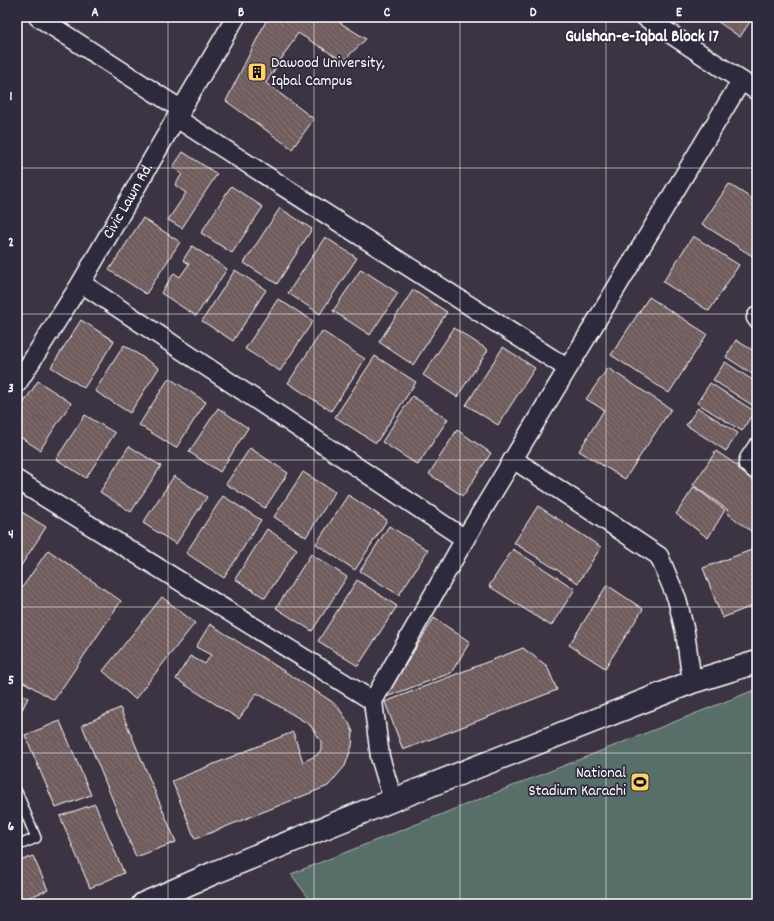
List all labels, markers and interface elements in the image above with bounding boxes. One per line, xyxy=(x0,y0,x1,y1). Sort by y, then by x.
text: A xyxy=(91,4,99,23)
text: B xyxy=(238,4,244,23)
text: C xyxy=(384,4,391,23)
text: D xyxy=(530,4,537,23)
text: E xyxy=(676,4,683,23)
district label: Gulshan-e-Iqbal Block 17 xyxy=(565,26,719,50)
place label: Dawood University, Iqbal Campus xyxy=(271,52,385,93)
building icon: Dawood University, Iqbal Campus xyxy=(246,61,268,83)
text: 1 xyxy=(10,88,13,107)
street label: Civic Lawn Rd. xyxy=(97,159,159,243)
text: 2 xyxy=(8,234,14,253)
text: 3 xyxy=(8,380,14,399)
text: 4 xyxy=(8,526,14,545)
text: 5 xyxy=(8,672,14,691)
place label: National Stadium Karachi xyxy=(529,762,626,803)
sports icon: National Stadium Karachi xyxy=(629,771,651,793)
text: 6 xyxy=(8,818,15,837)

